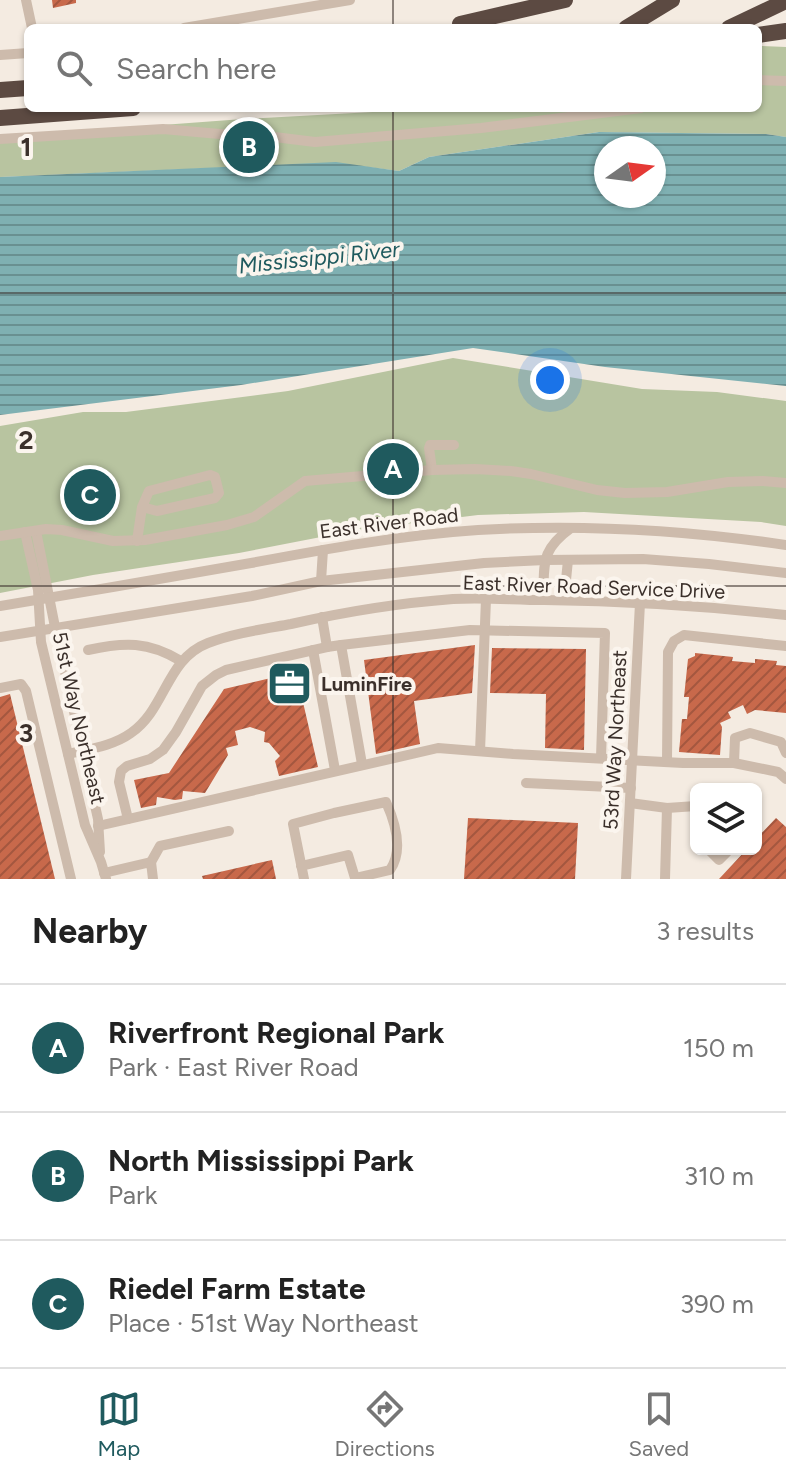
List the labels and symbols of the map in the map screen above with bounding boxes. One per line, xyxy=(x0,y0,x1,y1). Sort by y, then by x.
pin: B xyxy=(223,117,275,177)
text: 1 xyxy=(21,131,31,163)
north arrow xyxy=(594,136,666,208)
water label: Mississippi River xyxy=(237,235,402,279)
your location xyxy=(530,360,570,400)
text: 2 xyxy=(18,424,34,456)
pin: A xyxy=(367,439,419,499)
pin: C xyxy=(64,465,116,525)
street label: East River Road xyxy=(318,503,460,543)
street label: East River Road Service Drive xyxy=(462,570,726,604)
street label: 51st Way Northeast xyxy=(48,630,110,806)
street label: 53rd Way Northeast xyxy=(598,649,632,831)
office icon: LuminFire xyxy=(266,660,314,708)
place label: LuminFire xyxy=(321,672,412,696)
text: 3 xyxy=(19,717,33,749)

